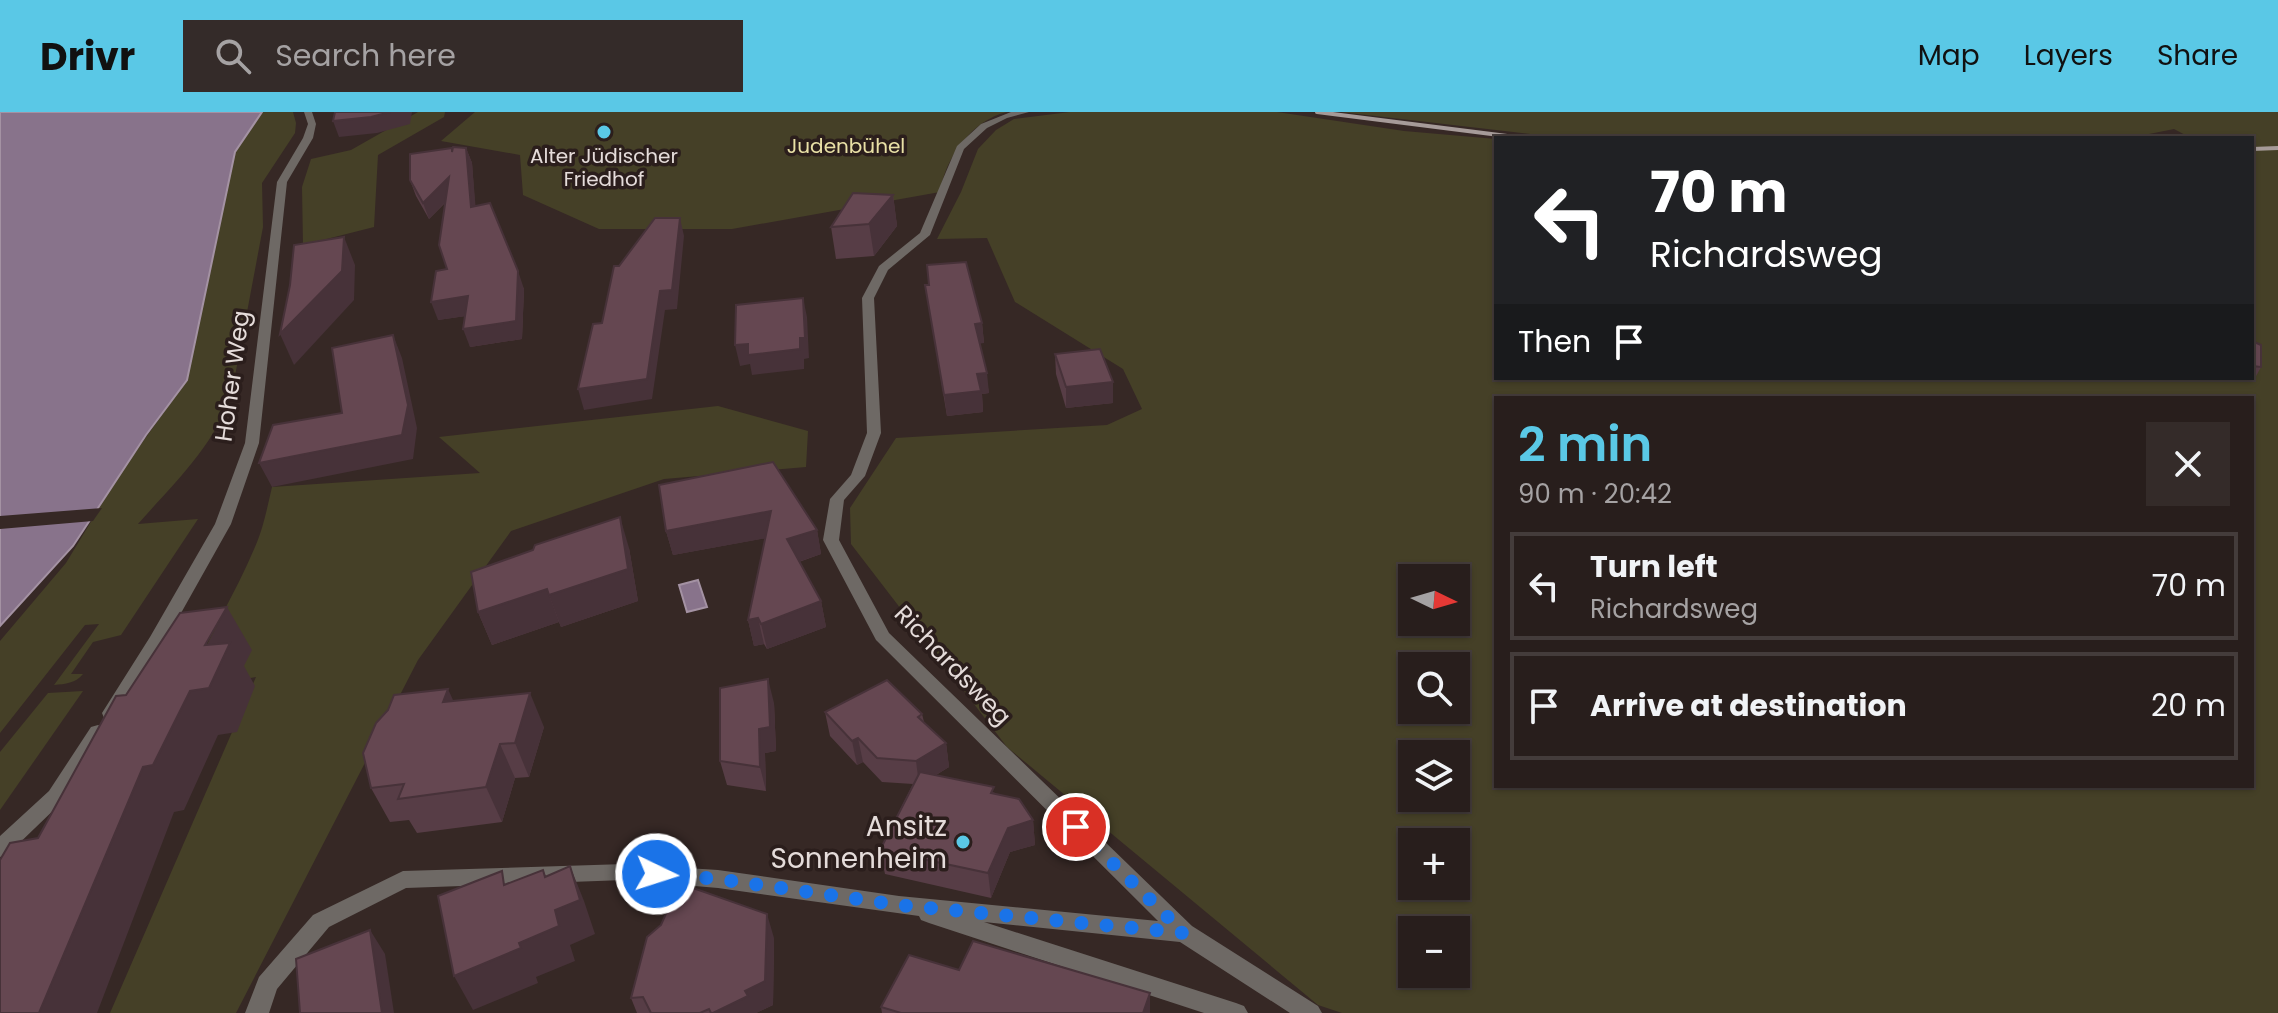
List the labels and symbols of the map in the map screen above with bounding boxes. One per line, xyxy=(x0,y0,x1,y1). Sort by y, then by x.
marker: Alter Jüdischer Friedhof xyxy=(595,123,613,141)
park label: Judenbühel xyxy=(787,132,905,160)
place label: Alter Jüdischer Friedhof xyxy=(530,142,678,193)
street label: Hoher Weg xyxy=(206,308,258,444)
north arrow xyxy=(1398,564,1470,636)
street label: Richardsweg xyxy=(887,598,1019,732)
pin xyxy=(1042,793,1110,861)
place label: Ansitz Sonnenheim xyxy=(771,807,947,878)
position arrow xyxy=(614,832,698,916)
marker: Ansitz Sonnenheim xyxy=(954,833,972,851)

